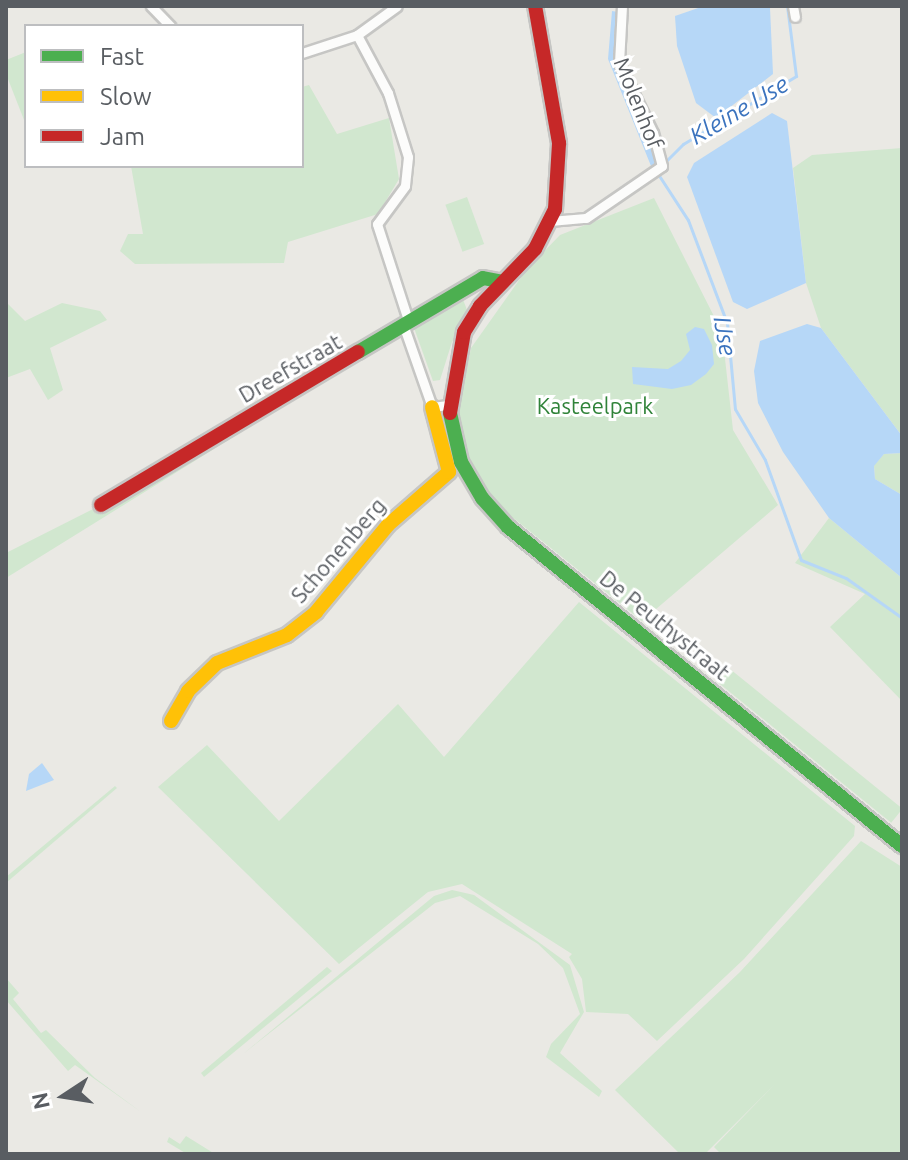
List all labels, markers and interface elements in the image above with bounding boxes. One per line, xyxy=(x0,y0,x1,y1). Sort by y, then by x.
legend xyxy=(24,24,304,168)
text: Fast xyxy=(100,43,144,70)
street label: Molenhof xyxy=(609,53,669,153)
water label: Kleine IJse xyxy=(684,69,794,151)
text: Slow xyxy=(100,83,152,110)
text: Jam xyxy=(100,123,145,150)
water label: IJse xyxy=(707,314,743,358)
street label: Dreefstraat xyxy=(234,328,346,408)
park label: Kasteelpark xyxy=(537,393,653,419)
street label: Schonenberg xyxy=(285,492,391,608)
street label: De Peuthystraat xyxy=(595,565,735,685)
north arrow xyxy=(24,1056,104,1136)
text: N xyxy=(26,1090,54,1112)

